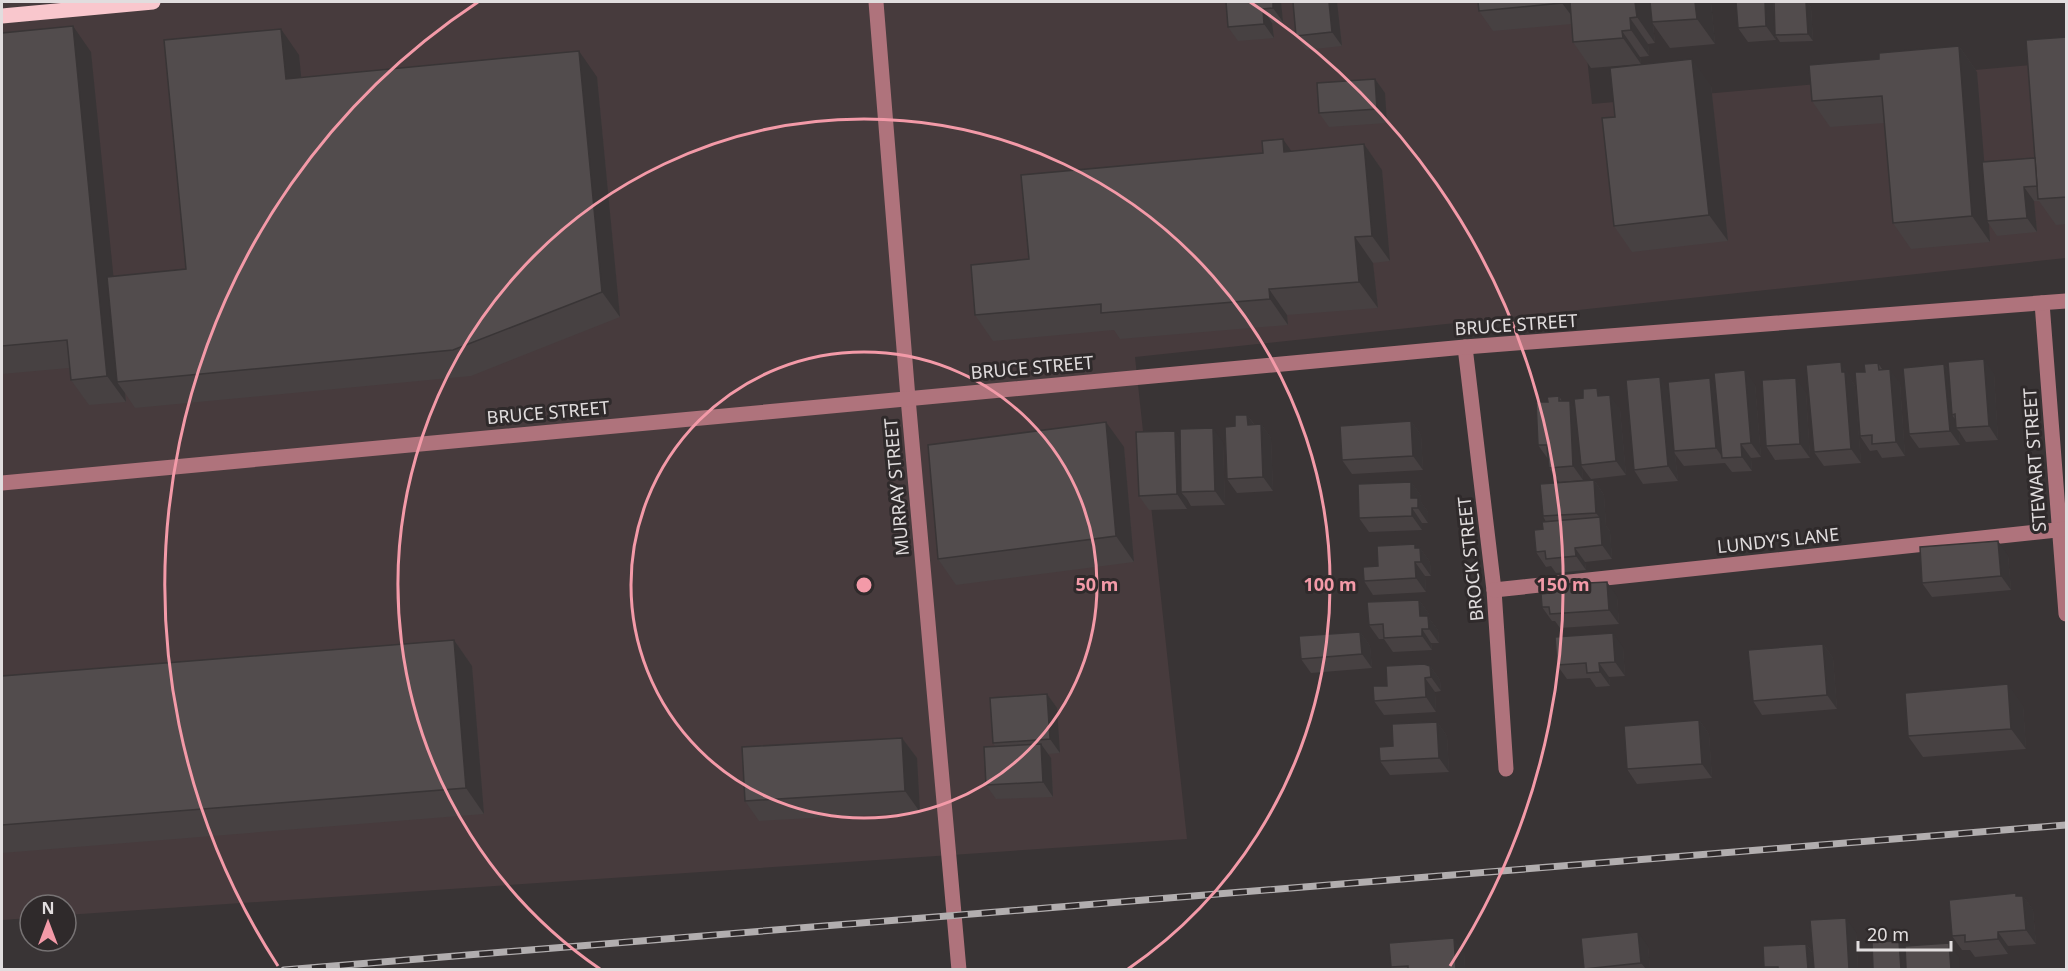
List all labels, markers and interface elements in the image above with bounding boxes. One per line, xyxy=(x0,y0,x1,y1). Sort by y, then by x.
street label: BRUCE STREET xyxy=(1454,308,1578,340)
street label: BRUCE STREET xyxy=(970,350,1094,384)
street label: STEWART STREET xyxy=(2017,387,2051,533)
street label: BRUCE STREET xyxy=(486,395,610,429)
street label: MURRAY STREET xyxy=(878,417,914,557)
street label: BROCK STREET xyxy=(1452,495,1488,623)
street label: LUNDY'S LANE xyxy=(1716,522,1840,558)
text: 50 m xyxy=(1076,572,1118,596)
text: 100 m xyxy=(1303,572,1357,596)
text: 150 m xyxy=(1536,572,1590,596)
centre of rings xyxy=(854,575,874,595)
north arrow xyxy=(18,893,78,953)
text: N xyxy=(41,897,55,919)
scale bar xyxy=(1858,914,1951,952)
text: 20 m xyxy=(1867,922,1909,946)

